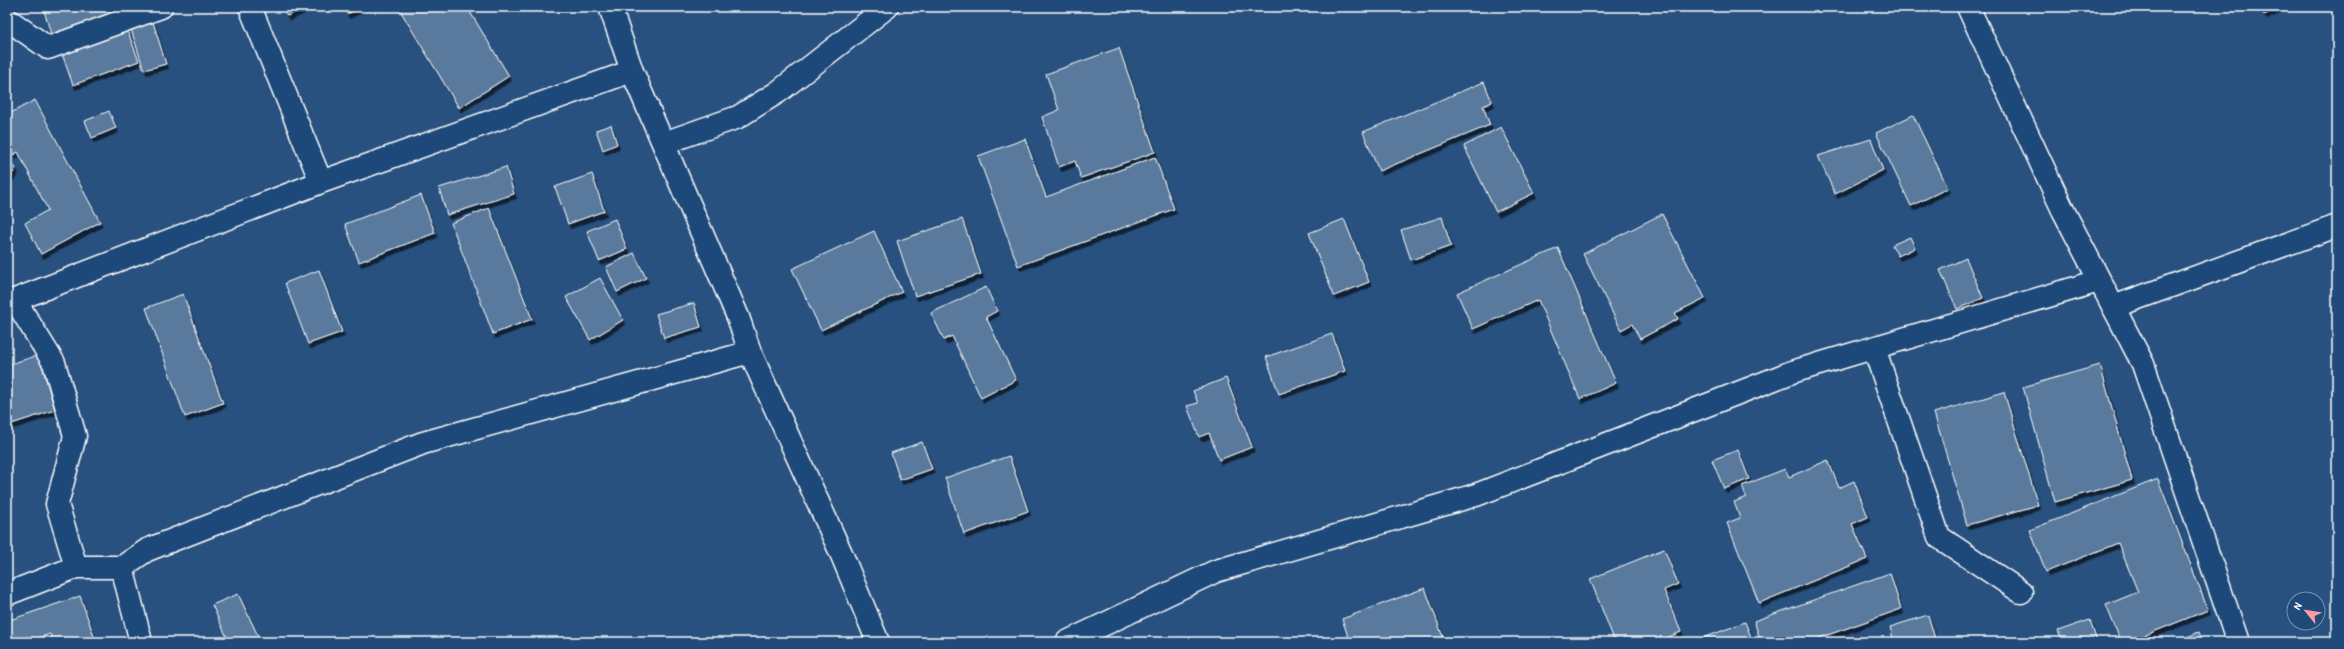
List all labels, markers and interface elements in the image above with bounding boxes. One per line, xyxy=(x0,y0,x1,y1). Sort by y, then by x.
north arrow xyxy=(2286,591,2326,631)
text: N xyxy=(2290,600,2305,612)

